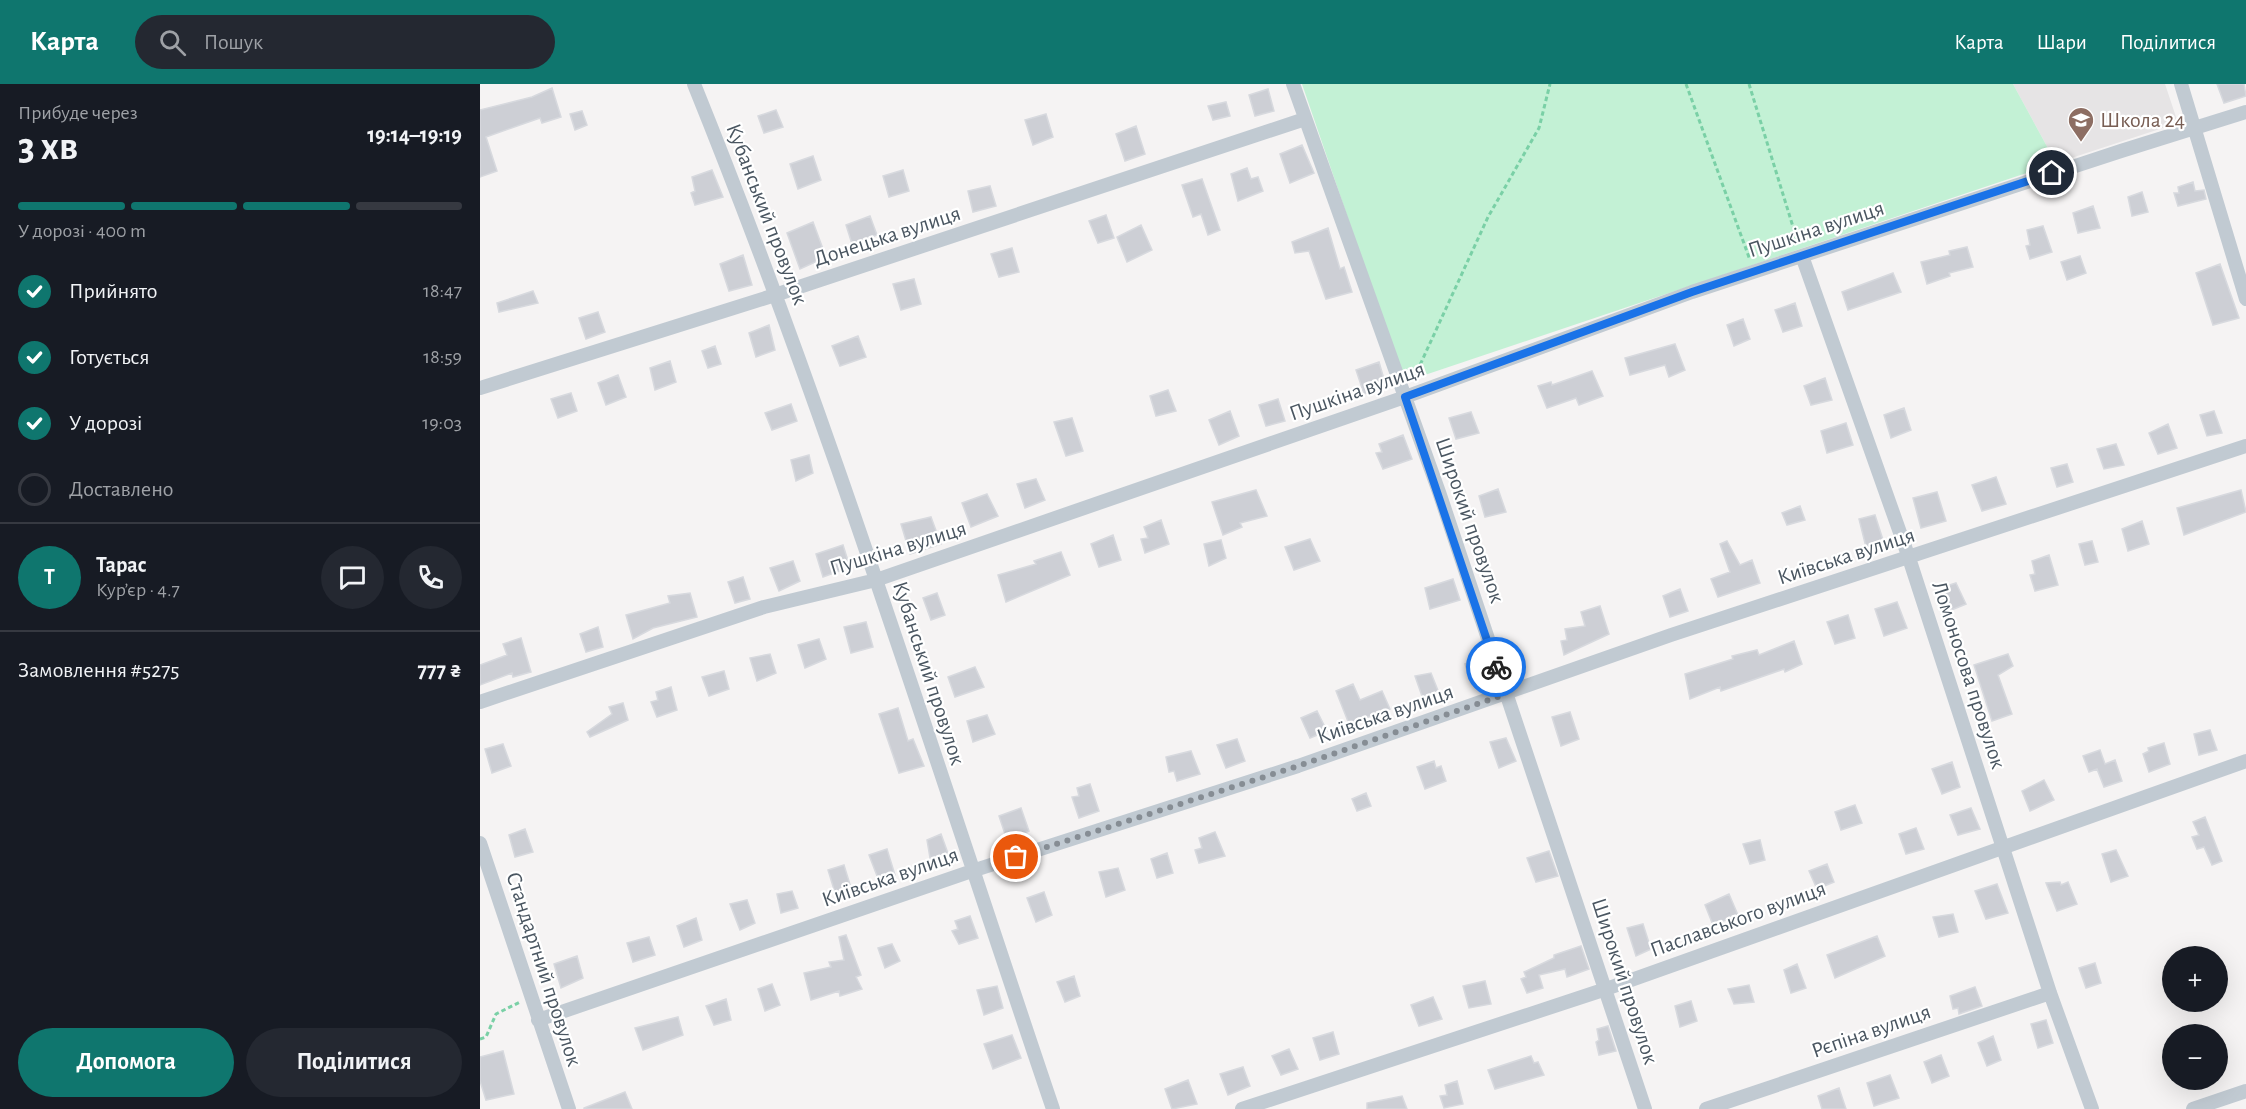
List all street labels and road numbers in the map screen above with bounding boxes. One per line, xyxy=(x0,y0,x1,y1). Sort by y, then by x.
street label: Кубанський провулок xyxy=(722,121,812,307)
street label: Пушкіна вулиця xyxy=(1745,197,1887,261)
street label: Донецька вулиця xyxy=(811,202,963,270)
street label: Пушкіна вулиця xyxy=(1286,358,1428,424)
street label: Широкий провулок xyxy=(1431,434,1509,606)
street label: Пушкіна вулиця xyxy=(827,517,969,579)
street label: Київська вулиця xyxy=(1775,523,1917,589)
street label: Кубанський провулок xyxy=(889,578,969,768)
street label: Ломоносова провулок xyxy=(1928,579,2010,771)
street label: Київська вулиця xyxy=(1314,680,1456,748)
street label: Київська вулиця xyxy=(819,843,961,911)
street label: Стандартний провулок xyxy=(502,869,586,1069)
street label: Паславського вулиця xyxy=(1647,877,1829,961)
street label: Широкий провулок xyxy=(1588,895,1662,1067)
street label: Рєпіна вулиця xyxy=(1809,1000,1933,1062)

